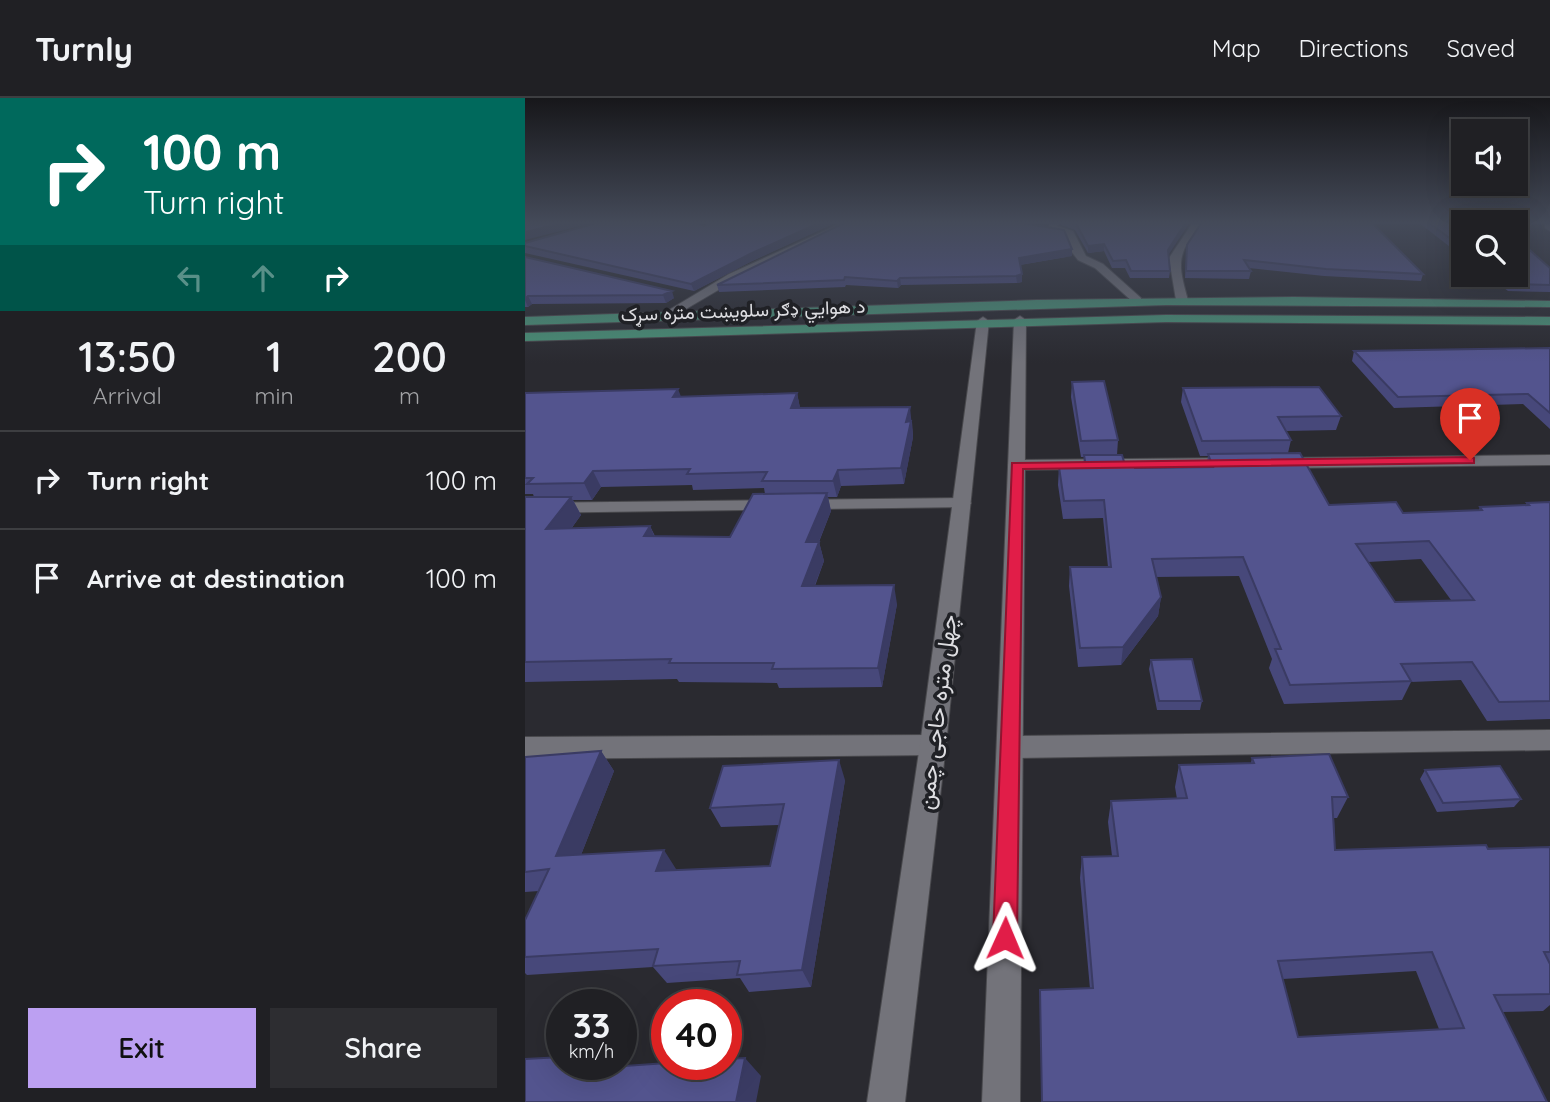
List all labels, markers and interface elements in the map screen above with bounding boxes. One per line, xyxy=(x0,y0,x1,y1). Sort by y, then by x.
text: Turnly xyxy=(35,28,133,69)
text: Map xyxy=(1212,33,1261,63)
text: Directions xyxy=(1299,33,1409,63)
text: Saved xyxy=(1447,33,1515,63)
map controls xyxy=(1451,119,1528,287)
button: sound xyxy=(1451,119,1528,196)
text: 100 m xyxy=(143,121,281,182)
icon: right xyxy=(28,126,119,217)
text: Turn right xyxy=(143,182,284,222)
button: search xyxy=(1451,210,1528,287)
icon: left xyxy=(171,259,209,297)
icon: ahead xyxy=(244,259,282,297)
icon: right xyxy=(317,259,355,297)
street label: د هوايي ډګر سلویښت متره سړک xyxy=(620,294,866,330)
text: 13:50 xyxy=(78,330,176,383)
text: 1 xyxy=(266,330,282,383)
text: 200 xyxy=(372,330,447,383)
text: Arrival xyxy=(93,381,162,410)
text: min xyxy=(255,381,294,410)
text: m xyxy=(399,381,420,410)
pin xyxy=(1440,388,1500,460)
icon: arrive xyxy=(1451,399,1489,437)
icon: right xyxy=(28,461,66,499)
text: Turn right xyxy=(87,464,209,497)
text: 100 m xyxy=(426,464,497,497)
icon: arrive xyxy=(28,559,66,597)
text: Arrive at destination xyxy=(87,562,345,595)
text: 100 m xyxy=(426,562,497,595)
street label: چهل متره حاجی چمن xyxy=(910,613,965,811)
position arrow xyxy=(968,901,1042,975)
speed limit sign: 40 xyxy=(651,989,742,1080)
text: 33 xyxy=(573,1003,610,1047)
button: Exit xyxy=(28,1008,256,1088)
button: Share xyxy=(270,1008,497,1088)
text: km/h xyxy=(569,1040,614,1063)

